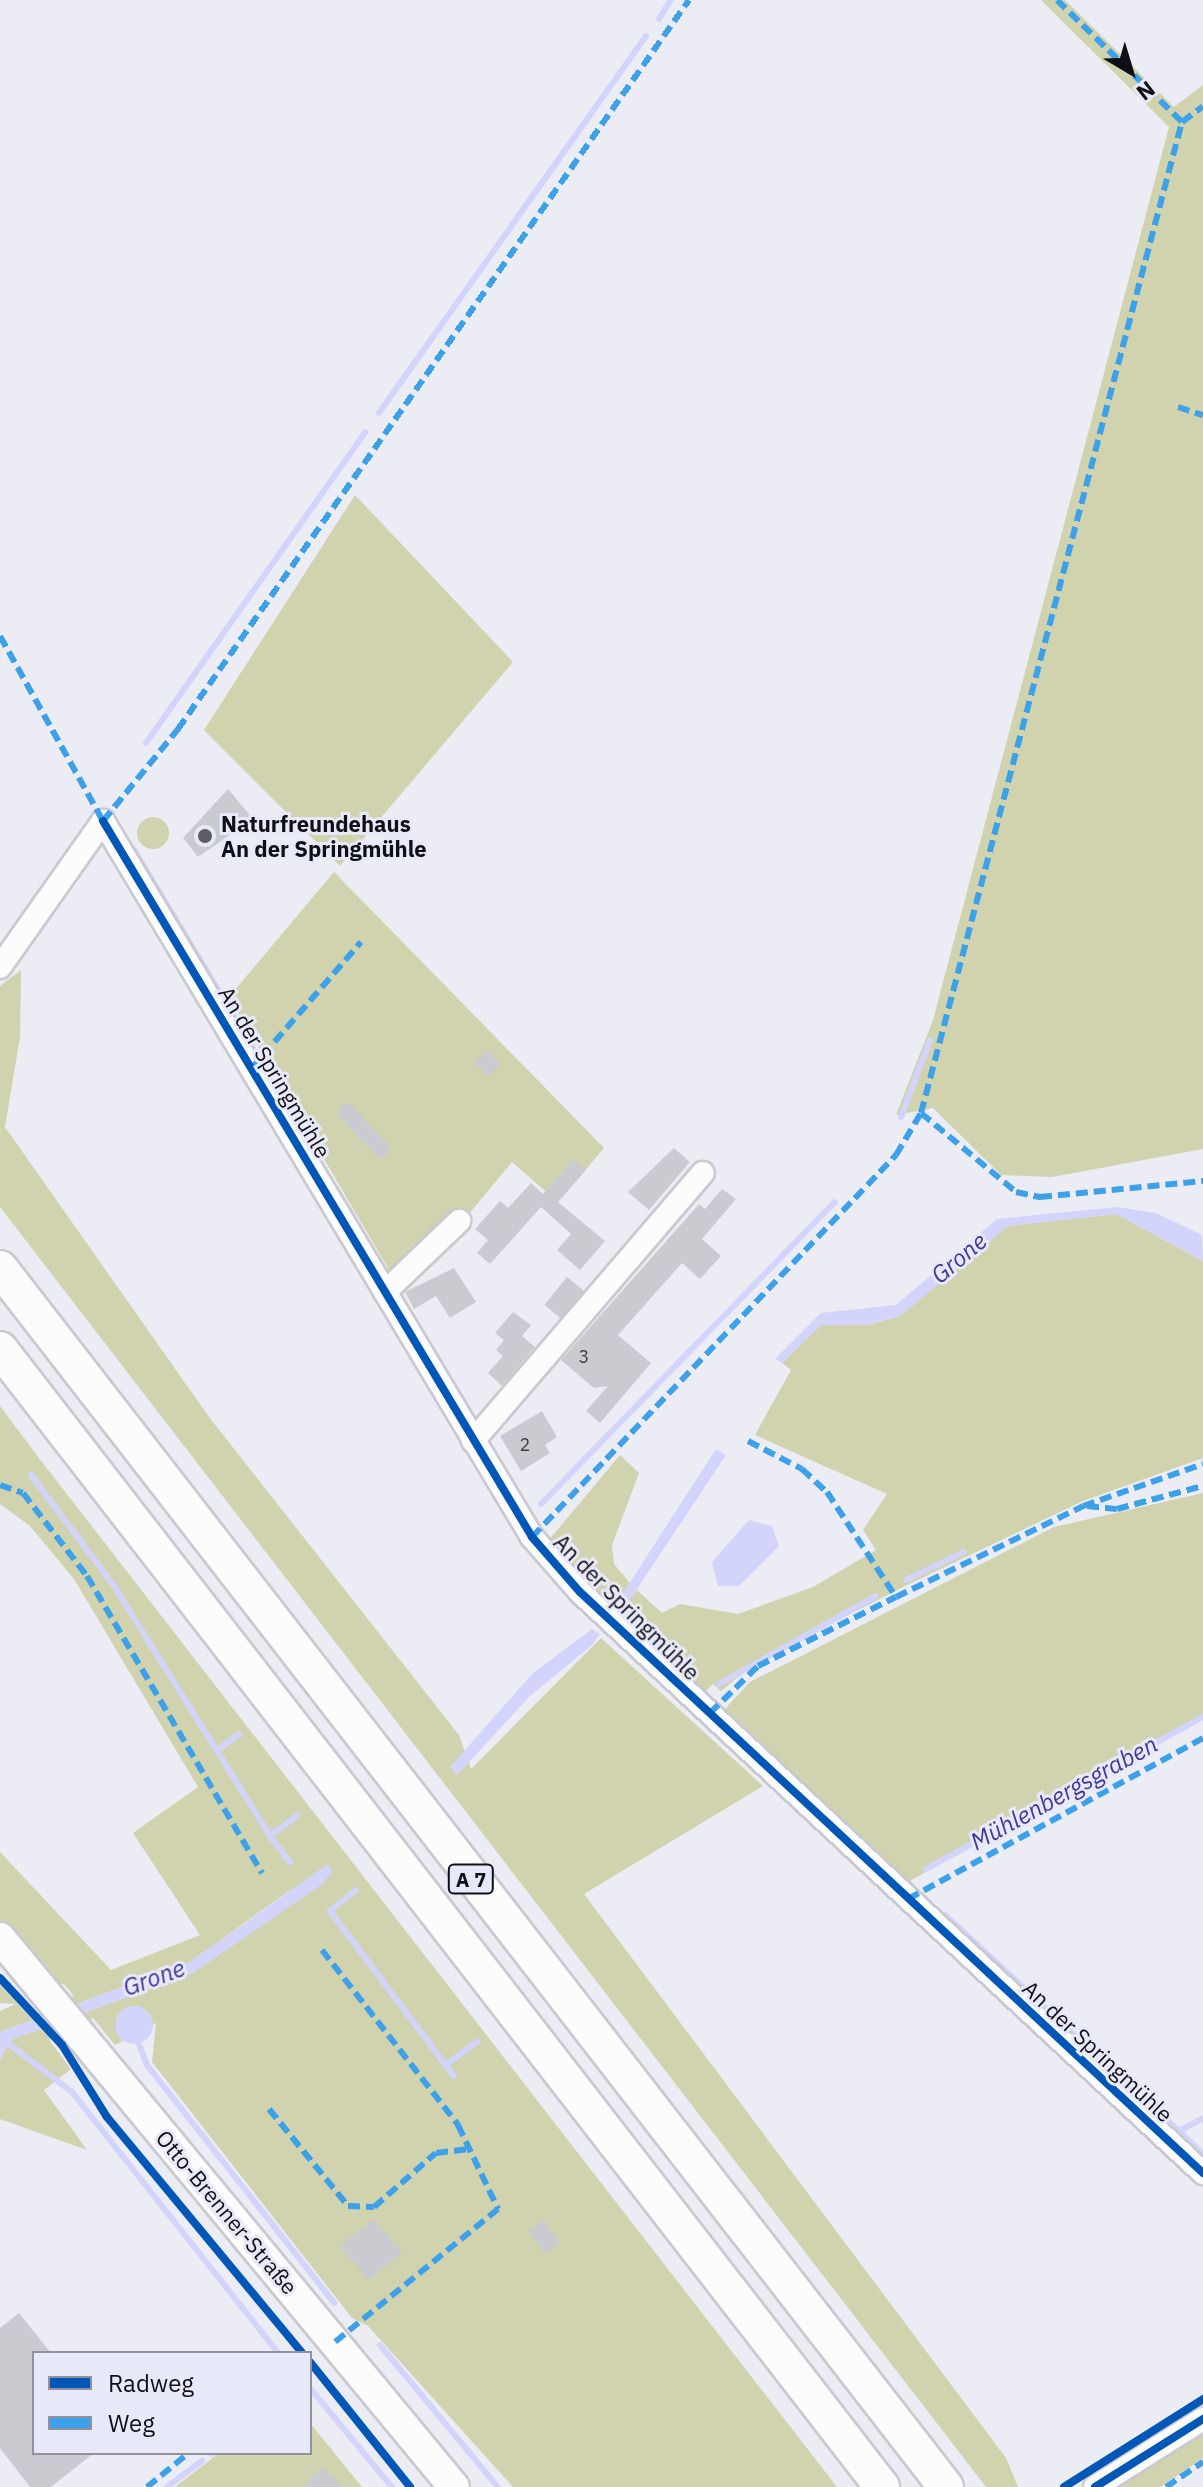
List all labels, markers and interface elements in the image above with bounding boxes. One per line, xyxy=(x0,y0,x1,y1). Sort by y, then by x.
north arrow xyxy=(1091,32,1171,112)
text: N xyxy=(1131,75,1161,108)
place label: Naturfreundehaus An der Springmühle xyxy=(221,810,427,862)
marker: Naturfreundehaus An der Springmühle xyxy=(196,827,214,845)
street label: An der Springmühle xyxy=(213,981,337,1163)
water label: Grone xyxy=(925,1227,993,1289)
house number: 3 xyxy=(579,1346,589,1368)
house number: 2 xyxy=(520,1434,530,1456)
street label: An der Springmühle xyxy=(549,1529,705,1685)
water label: Mühlenbergsgraben xyxy=(965,1730,1163,1856)
road number: A 7 xyxy=(447,1863,495,1895)
water label: Grone xyxy=(119,1954,189,2002)
street label: An der Springmühle xyxy=(1018,1975,1178,2127)
street label: Otto-Brenner-Straße xyxy=(151,2125,303,2299)
legend xyxy=(32,2351,312,2455)
text: Radweg xyxy=(108,2367,194,2399)
text: Weg xyxy=(108,2407,155,2439)

